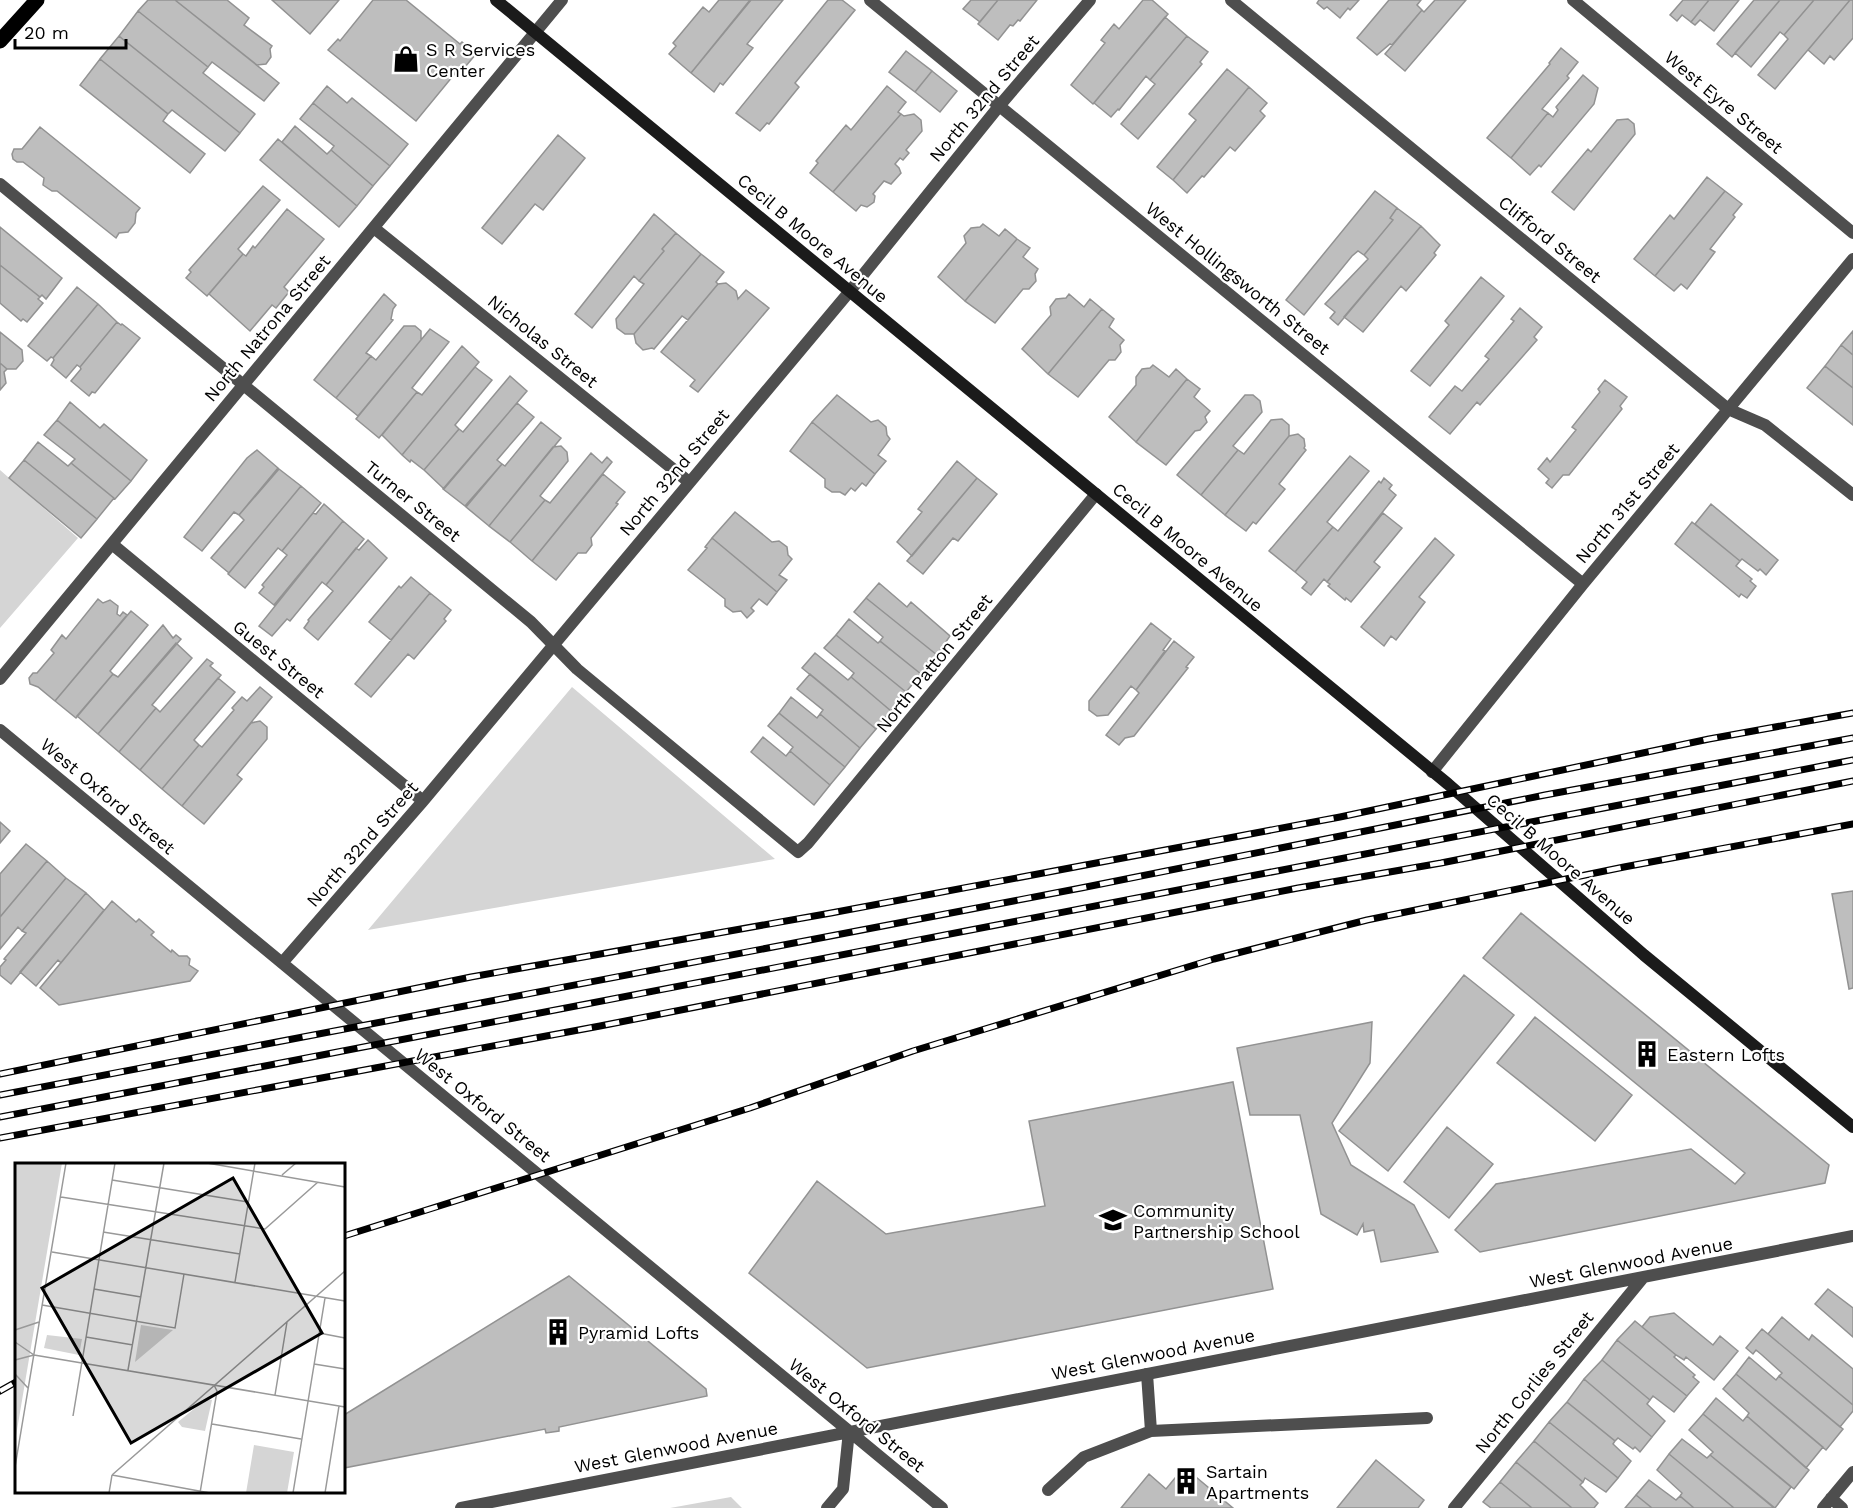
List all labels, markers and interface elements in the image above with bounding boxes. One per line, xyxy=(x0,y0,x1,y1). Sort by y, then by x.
scale bar xyxy=(15,12,126,50)
text: 20 m xyxy=(24,22,69,43)
street label: North 32nd Street xyxy=(925,30,1044,166)
place label: S R Services Center xyxy=(426,39,535,81)
shop icon: S R Services Center xyxy=(391,44,421,74)
street label: West Eyre Street xyxy=(1660,46,1788,158)
street label: Cecil B Moore Avenue xyxy=(734,169,892,307)
street label: Clifford Street xyxy=(1494,191,1606,287)
street label: West Hollingsworth Street xyxy=(1142,197,1335,359)
street label: North Natrona Street xyxy=(199,250,335,406)
street label: Nicholas Street xyxy=(484,290,603,392)
street label: North 32nd Street xyxy=(615,404,734,540)
street label: North 31st Street xyxy=(1571,438,1684,567)
street label: Turner Street xyxy=(361,456,465,546)
street label: Cecil B Moore Avenue xyxy=(1109,478,1267,616)
street label: North Patton Street xyxy=(872,589,997,737)
street label: Guest Street xyxy=(229,616,329,703)
street label: West Oxford Street xyxy=(36,734,180,859)
street label: North 32nd Street xyxy=(302,777,422,911)
street label: Cecil B Moore Avenue xyxy=(1482,789,1640,929)
building icon: Eastern Lofts xyxy=(1632,1039,1662,1069)
street label: West Oxford Street xyxy=(411,1044,556,1167)
place label: Eastern Lofts xyxy=(1667,1044,1785,1065)
inset map xyxy=(15,1163,345,1493)
place label: Community Partnership School xyxy=(1133,1200,1300,1242)
school or university icon: Community Partnership School xyxy=(1098,1205,1128,1235)
street label: West Glenwood Avenue xyxy=(1527,1232,1735,1292)
street label: North Corlies Street xyxy=(1470,1306,1598,1457)
building icon: Pyramid Lofts xyxy=(543,1317,573,1347)
place label: Pyramid Lofts xyxy=(578,1322,699,1343)
street label: West Glenwood Avenue xyxy=(1049,1324,1257,1384)
street label: West Oxford Street xyxy=(785,1354,930,1477)
street label: West Glenwood Avenue xyxy=(572,1417,780,1477)
place label: Sartain Apartments xyxy=(1206,1461,1309,1503)
building icon: Sartain Apartments xyxy=(1171,1466,1201,1496)

